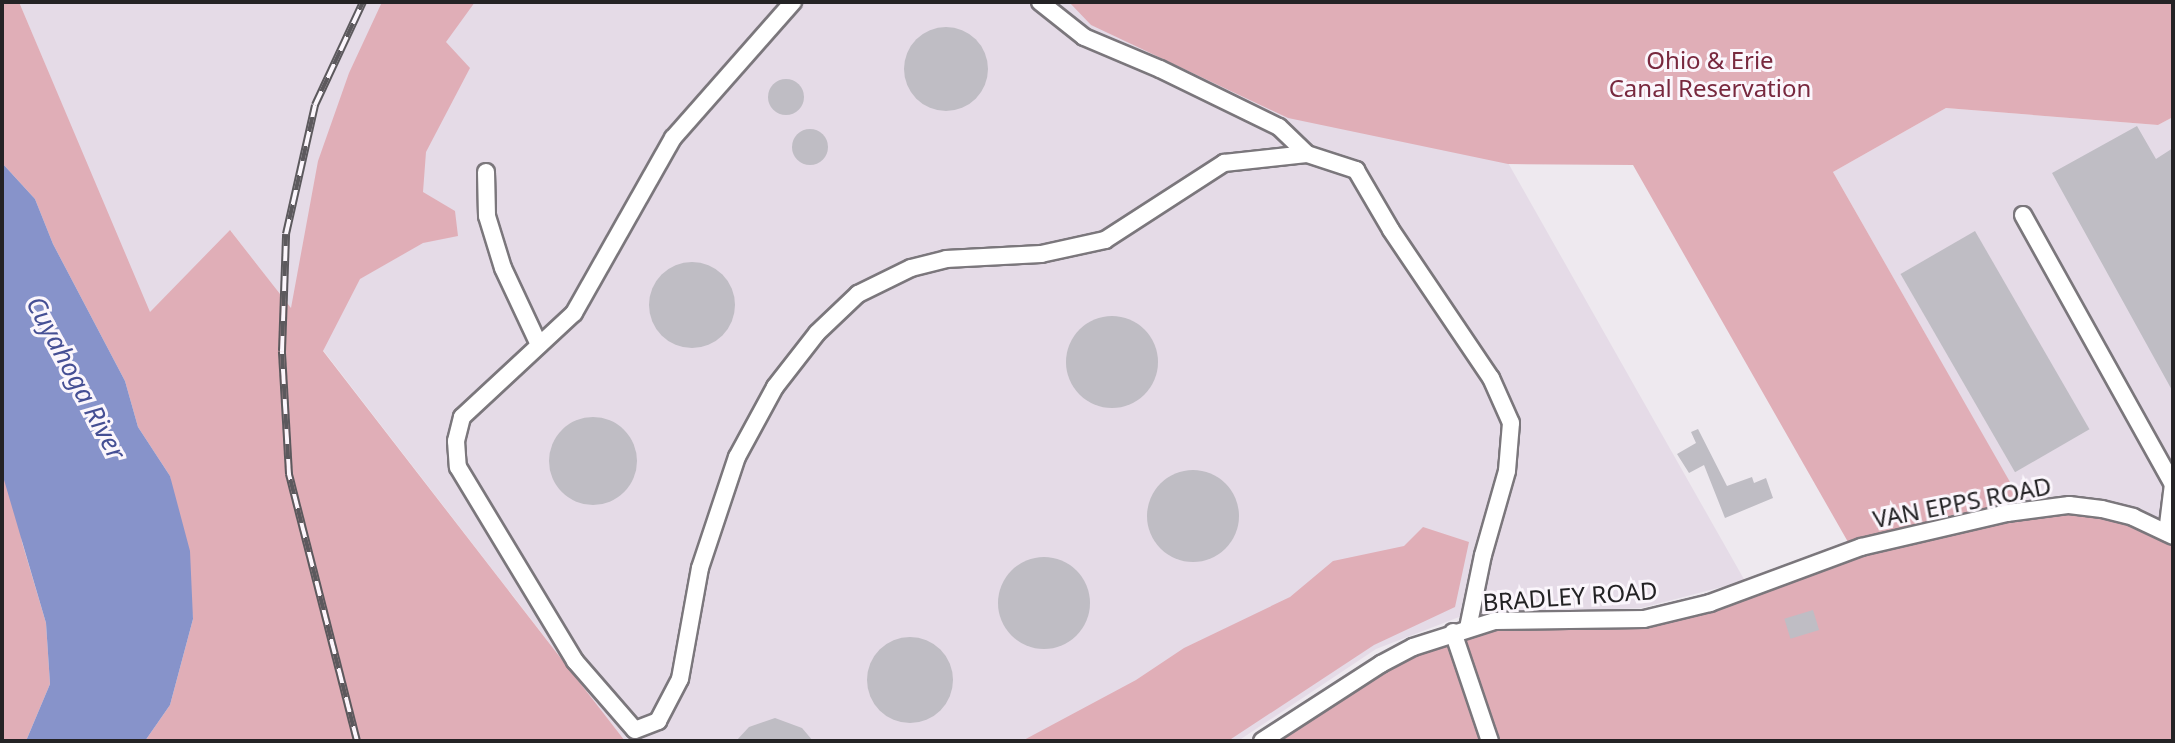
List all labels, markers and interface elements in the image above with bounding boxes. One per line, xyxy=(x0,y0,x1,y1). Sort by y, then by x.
park label: Ohio & Erie Canal Reservation xyxy=(1609,46,1811,102)
water label: Cuyahoga River xyxy=(20,291,132,465)
street label: VAN EPPS ROAD xyxy=(1870,471,2054,533)
street label: BRADLEY ROAD xyxy=(1482,576,1658,616)

